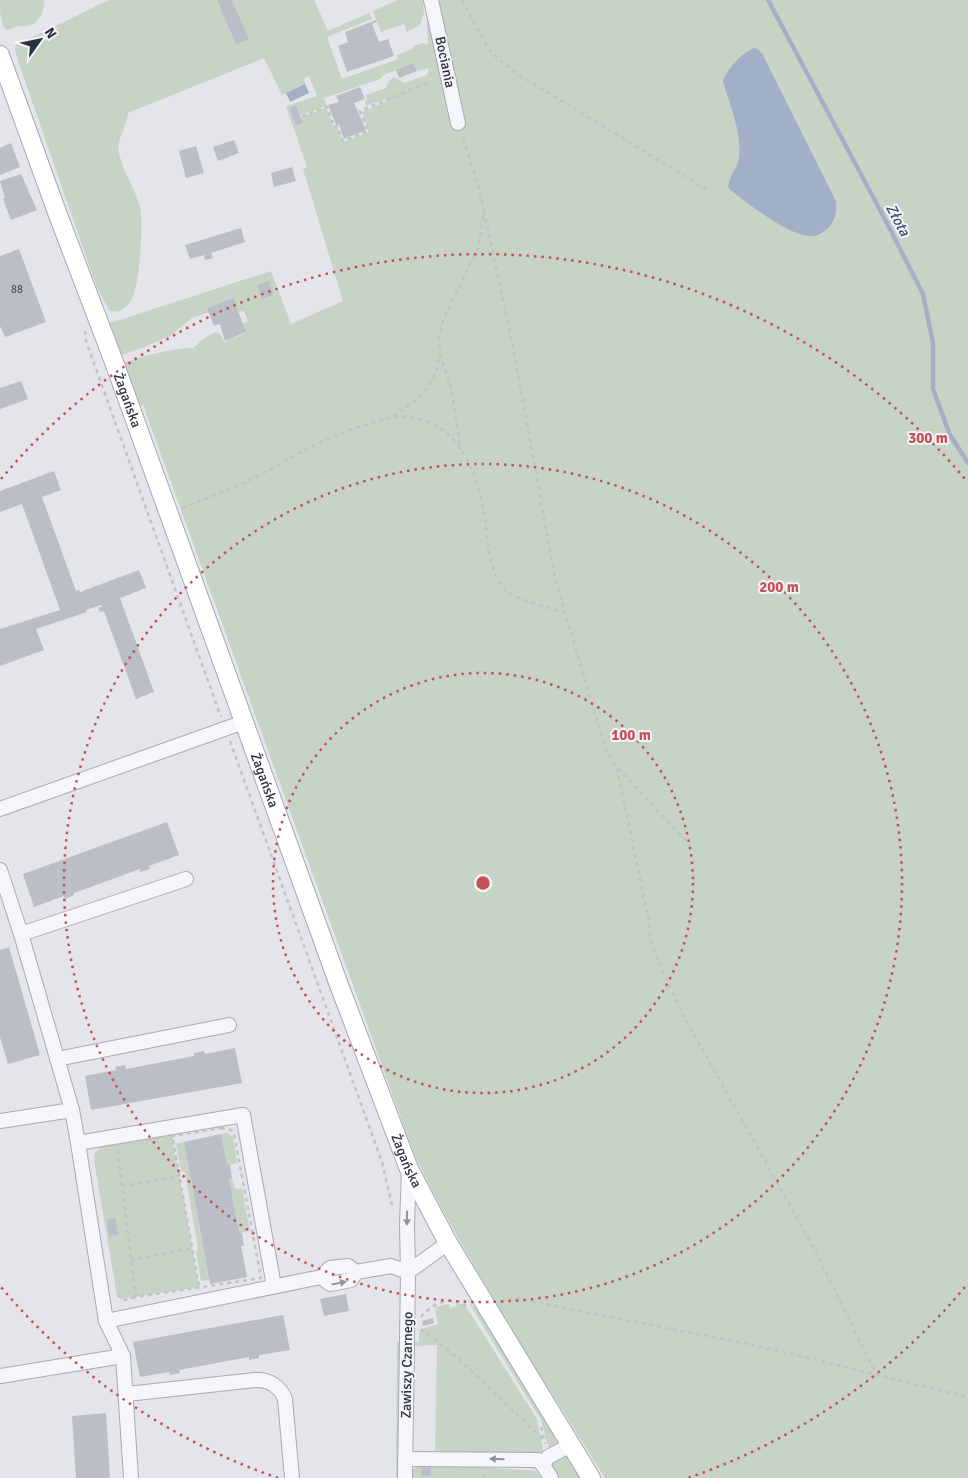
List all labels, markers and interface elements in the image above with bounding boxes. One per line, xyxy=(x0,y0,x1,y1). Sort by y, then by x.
north arrow xyxy=(15,15,65,65)
text: N xyxy=(41,24,60,42)
street label: Bociania xyxy=(431,35,459,89)
water label: Złota xyxy=(882,201,914,240)
house number: 88 xyxy=(11,283,23,296)
street label: Żagańska xyxy=(110,370,145,430)
text: 300 m xyxy=(908,429,948,447)
text: 200 m xyxy=(759,578,799,596)
text: 100 m xyxy=(611,726,651,744)
street label: Żagańska xyxy=(247,750,283,810)
centre of rings xyxy=(474,874,492,892)
street label: Żagańska xyxy=(388,1131,426,1190)
one-way arrow xyxy=(403,1210,411,1226)
one-way arrow xyxy=(332,1278,348,1286)
street label: Zawiszy Czarnego xyxy=(398,1311,416,1419)
one-way arrow xyxy=(489,1455,505,1463)

